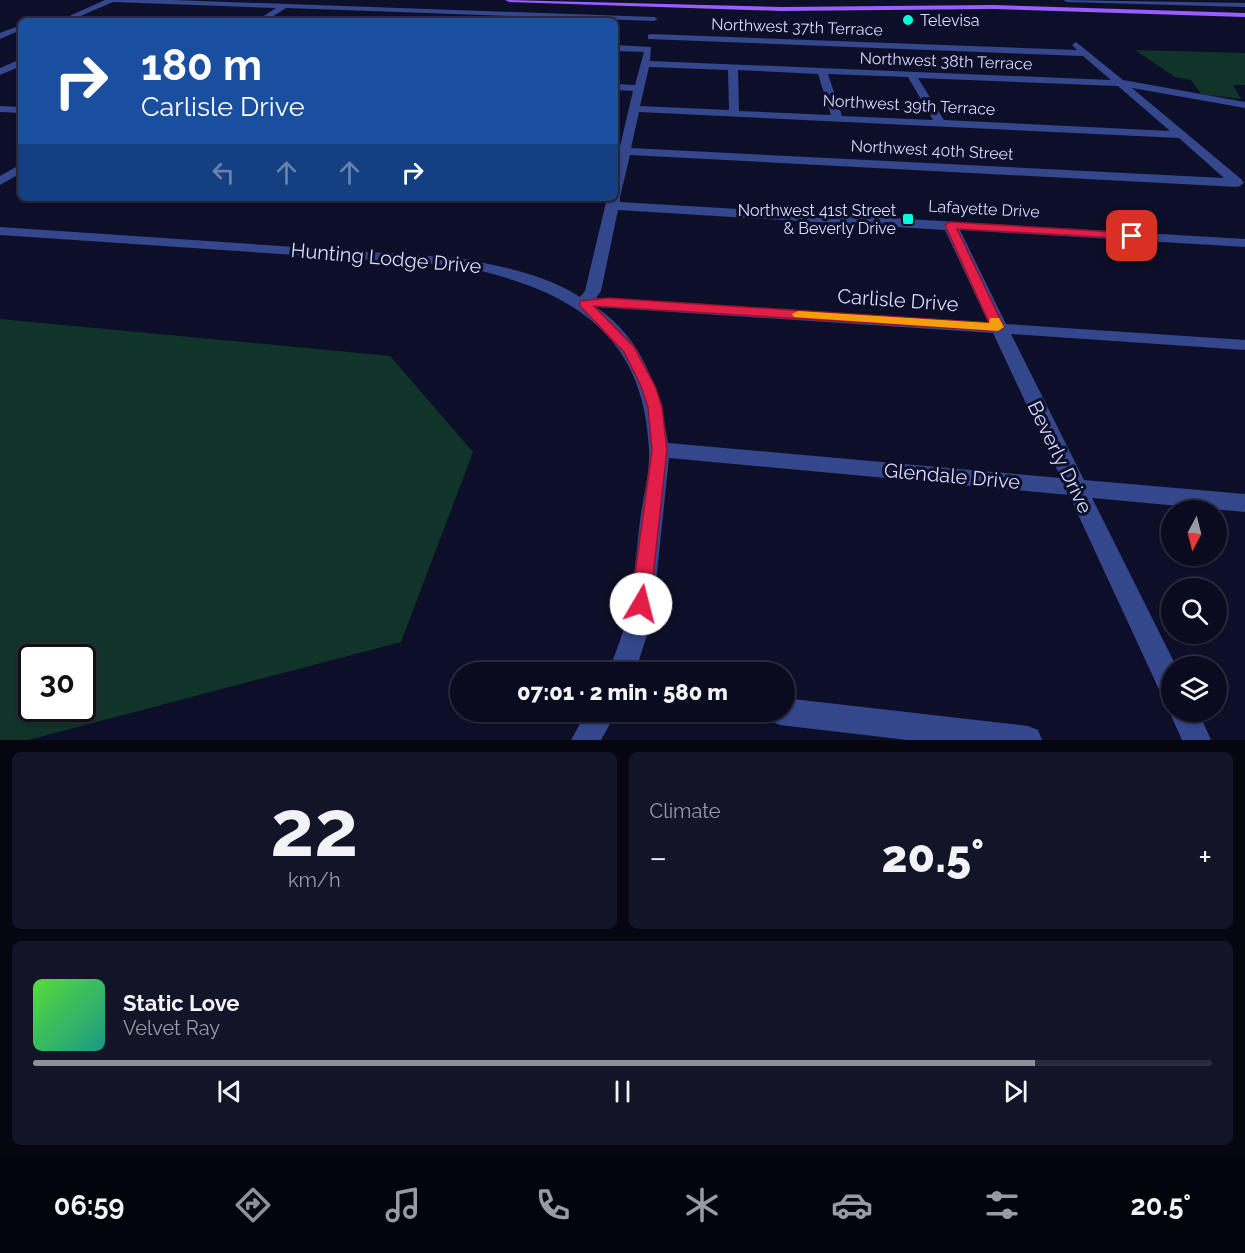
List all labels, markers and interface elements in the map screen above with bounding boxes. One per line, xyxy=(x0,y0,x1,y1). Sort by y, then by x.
place label: Televisa xyxy=(920,11,979,30)
marker: Televisa xyxy=(901,13,915,27)
street label: Northwest 37th Terrace xyxy=(711,15,883,39)
text: 180 m xyxy=(141,41,262,90)
icon: right xyxy=(42,42,120,120)
street label: Northwest 38th Terrace xyxy=(859,48,1033,74)
text: Carlisle Drive xyxy=(141,91,305,122)
street label: Northwest 39th Terrace xyxy=(822,91,996,119)
street label: Northwest 40th Street xyxy=(850,136,1014,164)
icon: left xyxy=(207,156,240,189)
icon: ahead xyxy=(270,156,303,189)
icon: ahead xyxy=(333,156,366,189)
icon: right xyxy=(396,156,429,189)
street label: Lafayette Drive xyxy=(928,197,1040,221)
place label: Northwest 41st Street & Beverly Drive xyxy=(738,201,897,238)
pin xyxy=(1106,210,1157,261)
marker: Northwest 41st Street & Beverly Drive xyxy=(901,212,915,226)
icon: arrive xyxy=(1115,219,1148,252)
street label: Hunting Lodge Drive xyxy=(290,238,482,278)
street label: Carlisle Drive xyxy=(837,284,959,316)
street label: Beverly Drive xyxy=(1022,397,1098,517)
street label: Glendale Drive xyxy=(883,458,1021,494)
north arrow xyxy=(1161,500,1227,566)
map controls xyxy=(1161,500,1227,722)
position arrow xyxy=(609,572,673,636)
button: search xyxy=(1161,578,1227,644)
speed limit sign: 30 xyxy=(18,644,96,722)
button: layers xyxy=(1161,656,1227,722)
text: 07:01 · 2 min · 580 m xyxy=(517,679,728,705)
text: 22 xyxy=(270,783,358,874)
text: Climate xyxy=(650,799,721,823)
text: 20.5° xyxy=(881,830,984,883)
text: − xyxy=(650,838,667,877)
text: + xyxy=(1198,838,1212,877)
text: km/h xyxy=(288,868,341,892)
text: Static Love xyxy=(123,990,240,1016)
text: Velvet Ray xyxy=(123,1016,220,1040)
icon: previous xyxy=(213,1075,246,1108)
icon: pause xyxy=(606,1075,639,1108)
icon: next xyxy=(999,1075,1032,1108)
icon: directions xyxy=(232,1184,274,1226)
icon: music xyxy=(382,1184,424,1226)
icon: phone xyxy=(532,1184,574,1226)
icon: climate xyxy=(681,1184,723,1226)
icon: car xyxy=(831,1184,873,1226)
icon: filters xyxy=(981,1184,1023,1226)
text: 06:59 xyxy=(54,1190,124,1221)
text: 20.5° xyxy=(1131,1190,1191,1221)

